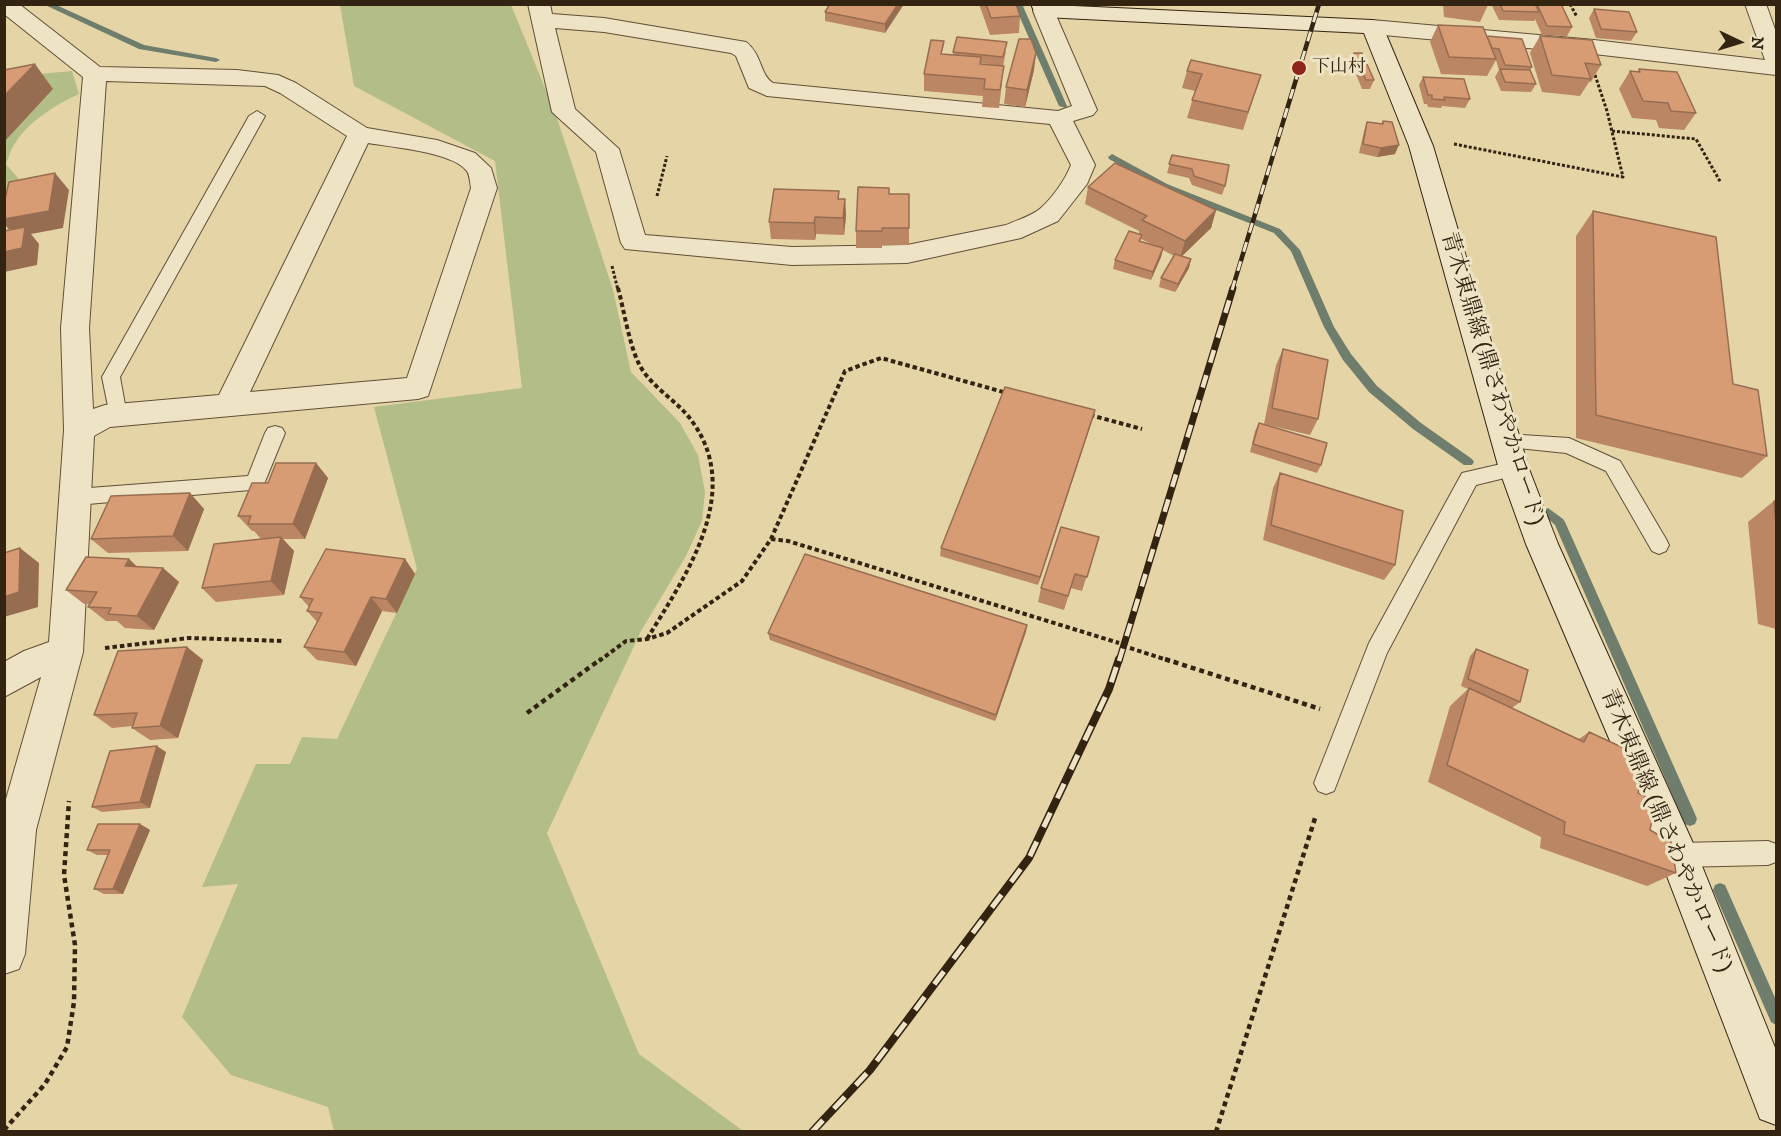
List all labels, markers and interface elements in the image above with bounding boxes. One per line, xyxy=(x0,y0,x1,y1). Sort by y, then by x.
north arrow xyxy=(1709,12,1769,72)
text: N xyxy=(1747,36,1767,50)
place label: 下山村 xyxy=(1312,57,1366,79)
marker: 下山村 xyxy=(1290,59,1308,77)
street label: 青木東鼎線 (鼎さわやかロード) xyxy=(1434,229,1548,529)
street label: 青木東鼎線 (鼎さわやかロード) xyxy=(1593,685,1737,977)

